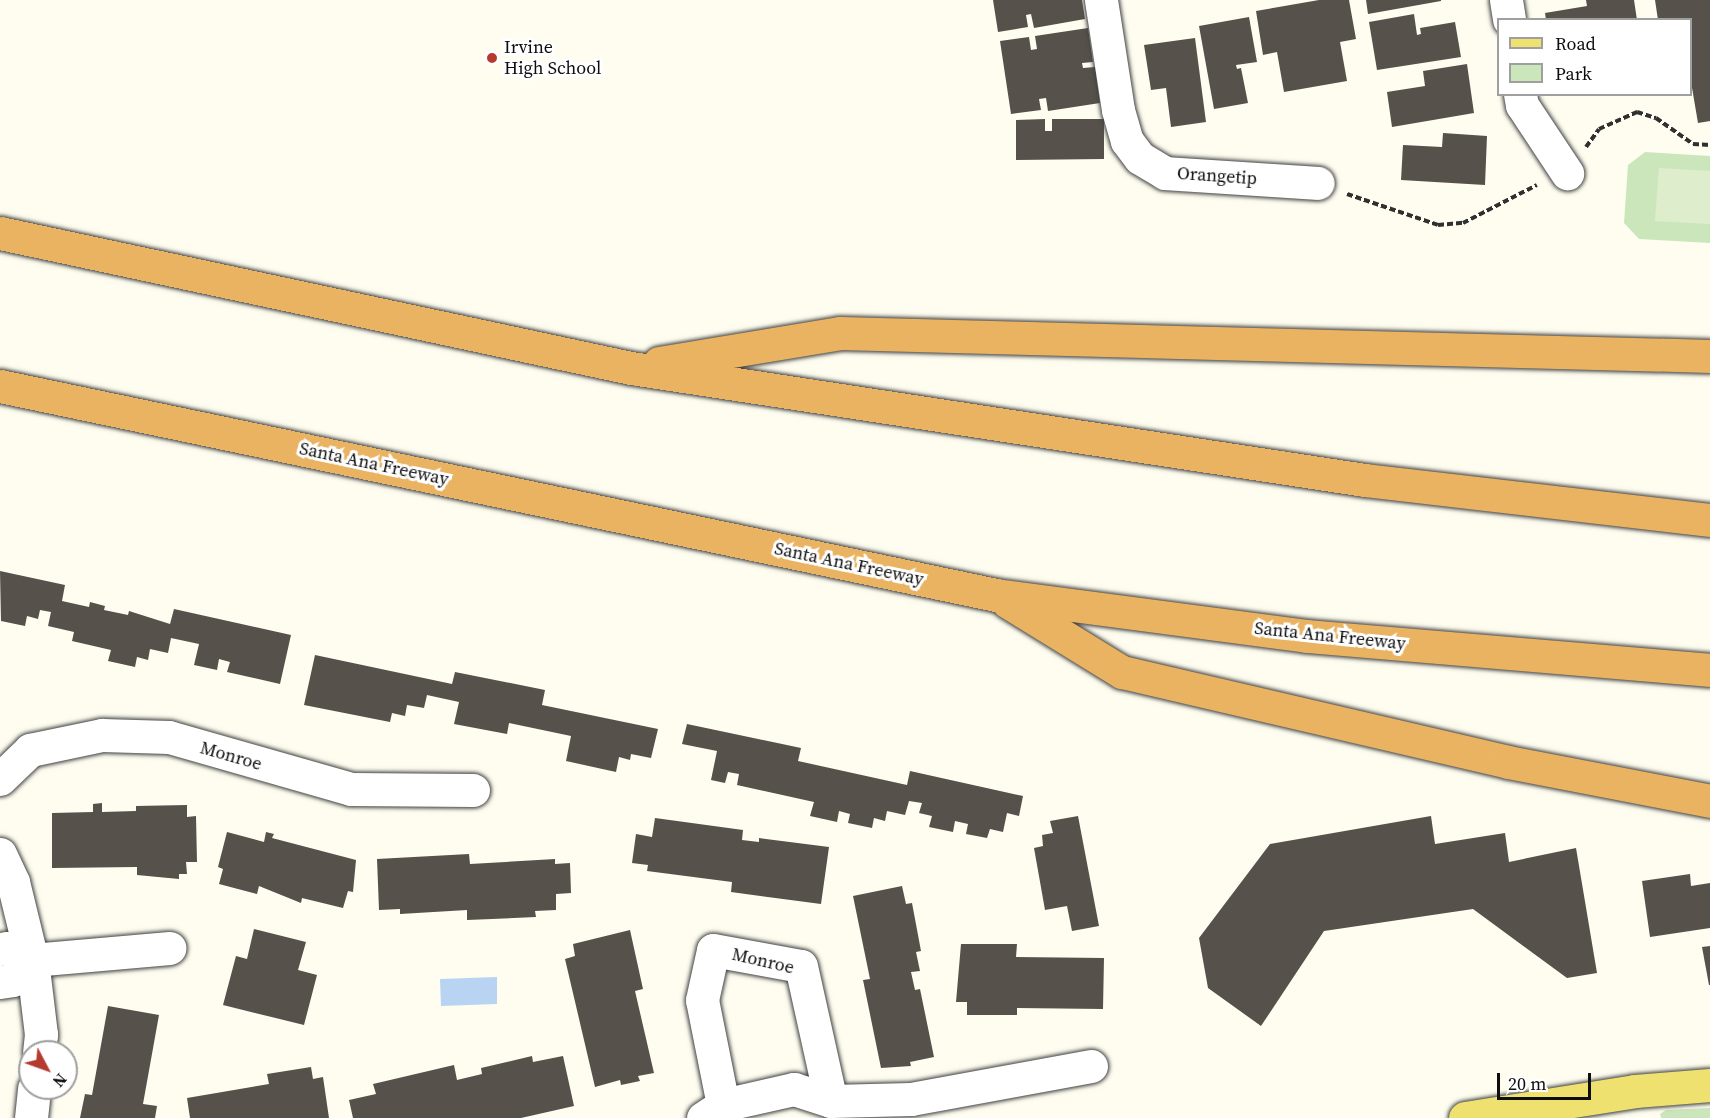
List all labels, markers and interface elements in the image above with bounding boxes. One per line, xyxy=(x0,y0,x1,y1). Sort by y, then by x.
legend xyxy=(1497,18,1692,96)
text: Road xyxy=(1555,31,1596,56)
place label: Irvine High School xyxy=(504,37,601,80)
marker: Irvine High School xyxy=(485,51,499,65)
text: Park xyxy=(1555,61,1592,86)
street label: Orangetip xyxy=(1176,162,1258,190)
street label: Santa Ana Freeway xyxy=(297,438,451,490)
street label: Santa Ana Freeway xyxy=(772,538,926,590)
street label: Santa Ana Freeway xyxy=(1253,617,1407,655)
street label: Monroe xyxy=(198,737,264,775)
street label: Monroe xyxy=(730,943,796,979)
north arrow xyxy=(18,1040,78,1100)
scale bar xyxy=(1500,1061,1594,1099)
text: N xyxy=(48,1069,72,1092)
text: 20 m xyxy=(1508,1071,1546,1096)

